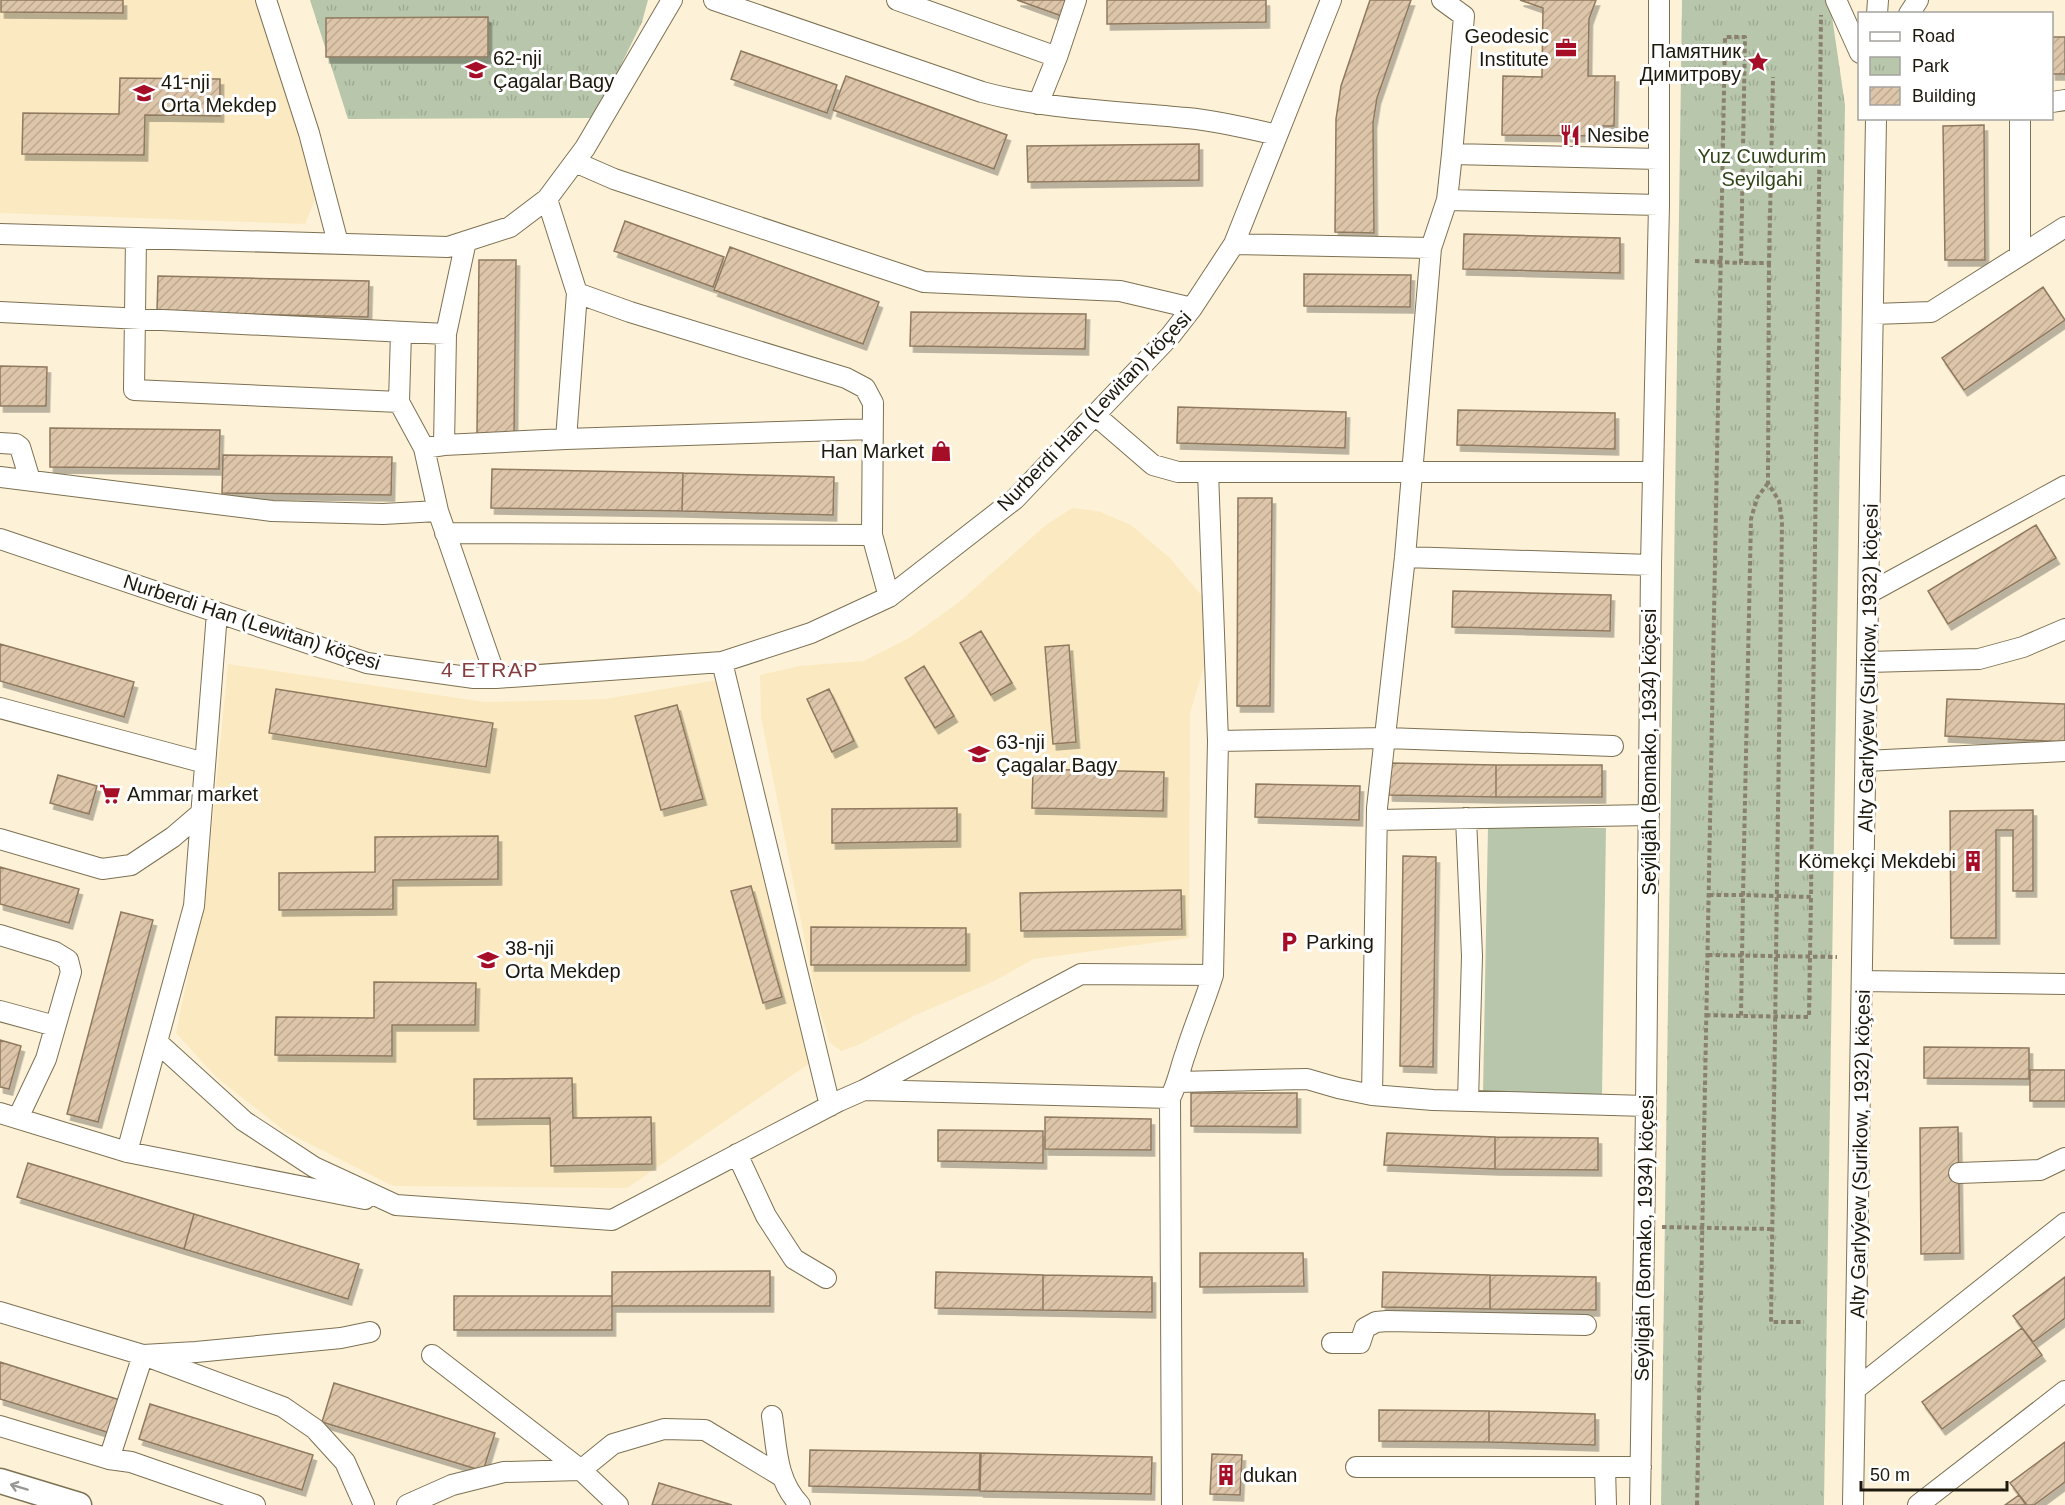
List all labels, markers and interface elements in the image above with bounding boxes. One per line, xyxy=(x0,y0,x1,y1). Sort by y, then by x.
legend xyxy=(1858,12,2053,120)
place label: Geodesic Institute xyxy=(1465,25,1549,70)
text: Road xyxy=(1912,26,1955,46)
office icon: Geodesic Institute xyxy=(1554,36,1578,60)
place label: Памятник Димитрову xyxy=(1640,40,1741,85)
place label: 62-nji Çagalar Bagy xyxy=(493,47,614,92)
place icon: Памятник Димитрову xyxy=(1746,50,1770,74)
text: Park xyxy=(1912,56,1950,76)
school or university icon: 62-nji Çagalar Bagy xyxy=(464,58,488,82)
place label: 41-nji Orta Mekdep xyxy=(161,71,277,116)
school or university icon: 41-nji Orta Mekdep xyxy=(132,81,156,105)
text: Building xyxy=(1912,86,1976,106)
restaurant icon: Nesibe xyxy=(1558,123,1582,147)
place label: Nesibe xyxy=(1587,124,1649,146)
park label: Yuz Cuwdurim Seyilgahi xyxy=(1698,145,1826,190)
street label: Nurberdi Han (Lewitan) köçesi xyxy=(993,307,1195,515)
shop icon: Han Market xyxy=(929,439,953,463)
place label: Han Market xyxy=(821,440,924,462)
street label: Alty Garlyýew (Surikow, 1932) köçesi xyxy=(1854,503,1882,833)
street label: Nurberdi Han (Lewitan) köçesi xyxy=(121,570,383,674)
street label: Seýilgäh (Bomako, 1934) köçesi xyxy=(1638,609,1660,895)
district label: 4 ETRAP xyxy=(441,658,539,681)
place label: 63-nji Çagalar Bagy xyxy=(996,731,1117,776)
school or university icon: 63-nji Çagalar Bagy xyxy=(967,742,991,766)
supermarket icon: Ammar market xyxy=(98,782,122,806)
place label: Ammar market xyxy=(127,783,259,805)
building icon: Kömekçi Mekdebi xyxy=(1961,849,1985,873)
place label: Kömekçi Mekdebi xyxy=(1798,850,1956,872)
parking icon: Parking xyxy=(1277,930,1301,954)
place label: Parking xyxy=(1306,931,1374,953)
place label: 38-nji Orta Mekdep xyxy=(505,937,621,982)
school or university icon: 38-nji Orta Mekdep xyxy=(476,948,500,972)
street label: Alty Garlyýew (Surikow, 1932) köçesi xyxy=(1846,989,1874,1319)
street label: Seýilgäh (Bomako, 1934) köçesi xyxy=(1630,1094,1658,1382)
scale bar xyxy=(1861,1454,2006,1492)
building icon: dukan xyxy=(1214,1463,1238,1487)
place label: dukan xyxy=(1243,1464,1298,1486)
text: 50 m xyxy=(1870,1465,1910,1485)
one-way arrow xyxy=(10,1481,29,1492)

